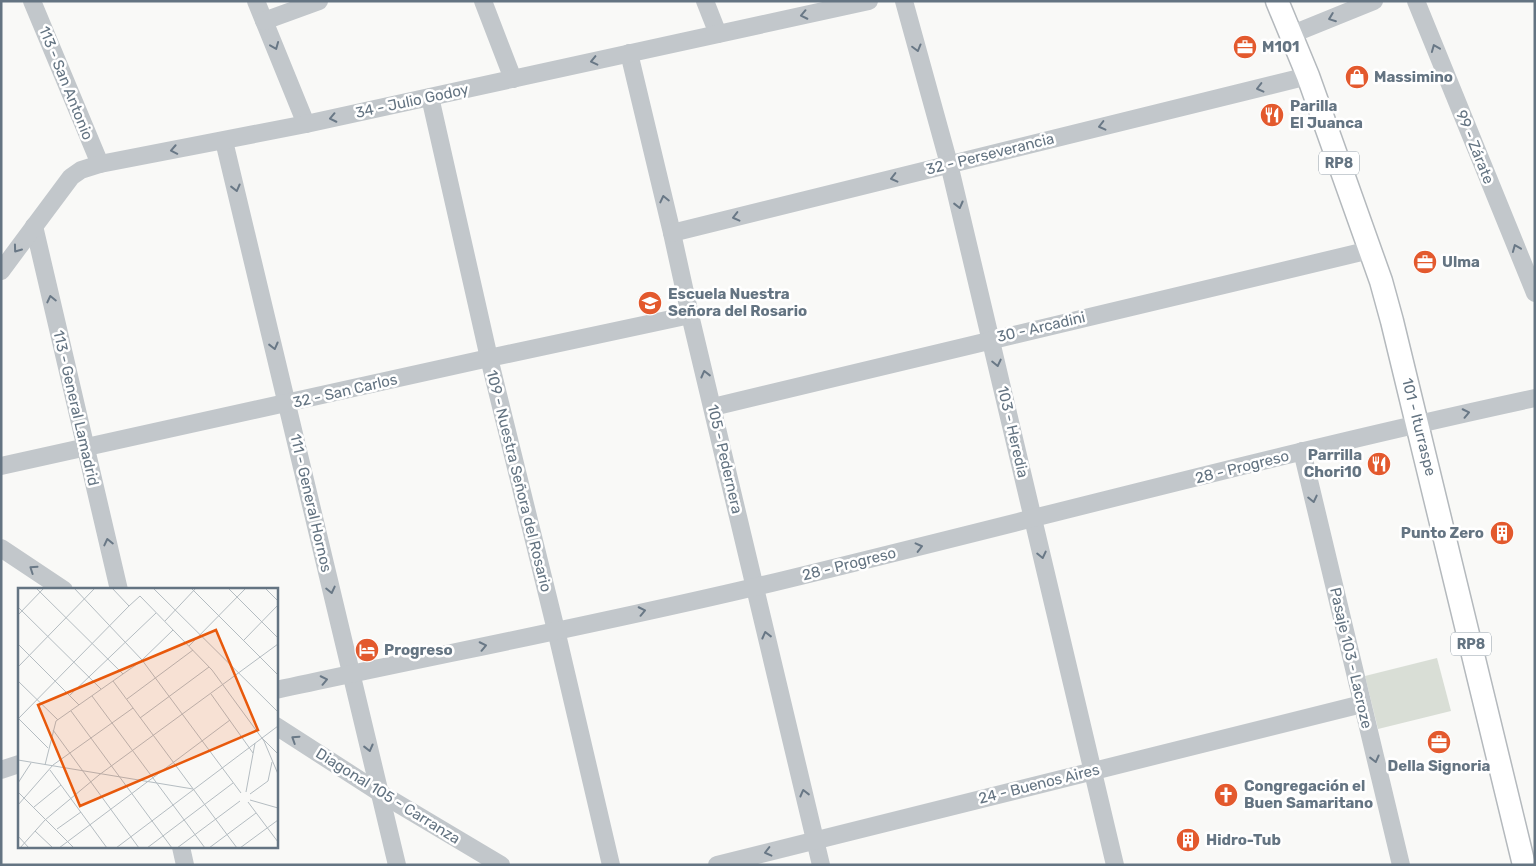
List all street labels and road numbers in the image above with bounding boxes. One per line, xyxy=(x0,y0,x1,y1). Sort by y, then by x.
street label: 113 - San Antonio xyxy=(35,23,97,143)
street label: 34 - Julio Godoy xyxy=(354,80,470,122)
street label: 99 - Zárate xyxy=(1452,108,1498,186)
street label: 32 - Perseverancia xyxy=(924,129,1056,179)
road number: RP8 xyxy=(1319,152,1359,174)
street label: 30 - Arcadini xyxy=(995,308,1087,346)
street label: 113 - General Lamadrid xyxy=(49,328,103,488)
street label: 109 - Nuestra Señora del Rosario xyxy=(483,368,555,594)
street label: 32 - San Carlos xyxy=(291,370,399,412)
street label: 101 - Iturraspe xyxy=(1398,376,1440,478)
street label: 103 - Heredia xyxy=(994,384,1032,480)
street label: 105 - Pedernera xyxy=(704,403,746,515)
street label: 111 - General Hornos xyxy=(286,432,336,574)
street label: 28 - Progreso xyxy=(1193,447,1291,487)
street label: 28 - Progreso xyxy=(800,544,898,584)
street label: Pasaje 103 - Lacroze xyxy=(1326,586,1376,730)
road number: RP8 xyxy=(1451,633,1491,656)
street label: Diagonal 105 - Carranza xyxy=(312,744,464,848)
street label: 24 - Buenos Aires xyxy=(977,760,1102,808)

